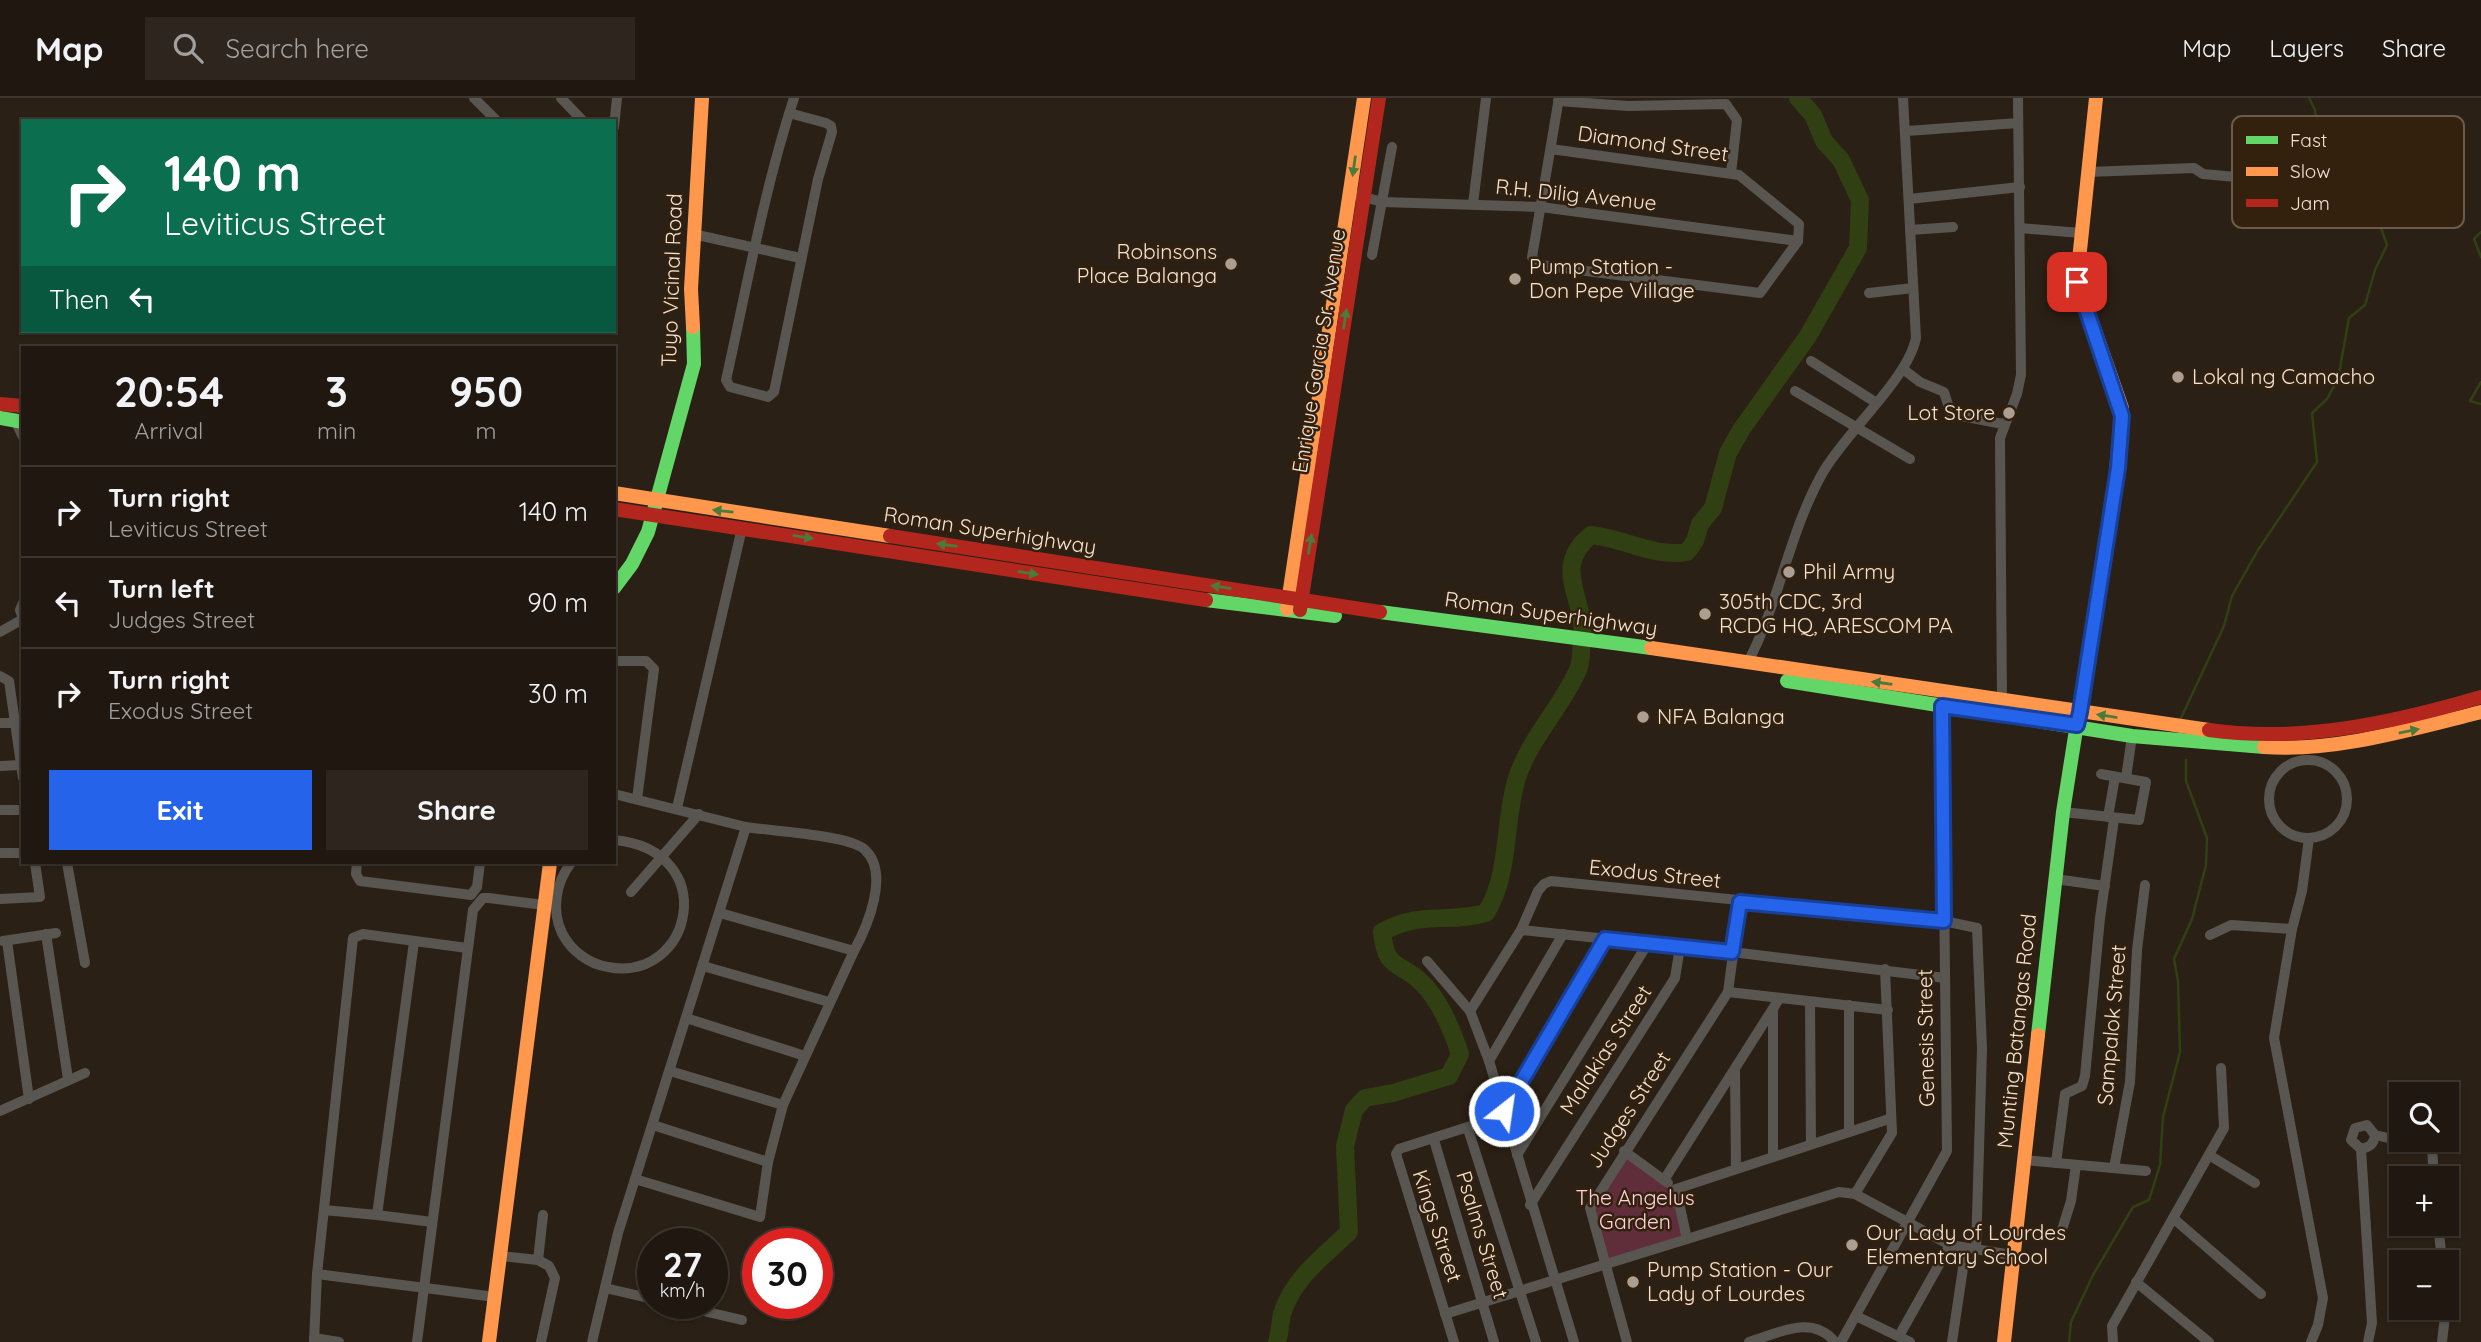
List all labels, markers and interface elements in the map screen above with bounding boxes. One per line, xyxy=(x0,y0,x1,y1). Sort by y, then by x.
search box xyxy=(145,17,635,80)
text: Map xyxy=(35,28,103,69)
icon: search xyxy=(169,29,207,67)
text: Search here xyxy=(225,32,369,65)
text: Map xyxy=(2182,33,2231,63)
text: Layers xyxy=(2269,33,2344,63)
text: Share xyxy=(2382,33,2446,63)
legend xyxy=(2232,116,2464,228)
street label: Diamond Street xyxy=(1576,120,1730,166)
text: Fast xyxy=(2290,128,2327,152)
text: 140 m xyxy=(164,142,301,203)
icon: right xyxy=(49,147,140,238)
one-way arrow xyxy=(1348,155,1359,177)
text: Slow xyxy=(2290,159,2331,183)
street label: R.H. Dilig Avenue xyxy=(1494,173,1658,215)
text: Jam xyxy=(2290,191,2330,215)
street label: Tuyo Vicinal Road xyxy=(655,193,687,367)
text: Leviticus Street xyxy=(164,203,386,243)
street label: Enrique Garcia Sr. Avenue xyxy=(1286,227,1350,475)
place label: Robinsons Place Balanga xyxy=(1077,238,1217,288)
pin xyxy=(2047,252,2107,312)
place label: Pump Station - Don Pepe Village xyxy=(1529,253,1695,303)
marker: Robinsons Place Balanga xyxy=(1223,256,1239,272)
icon: arrive xyxy=(2058,263,2096,301)
marker: Pump Station - Don Pepe Village xyxy=(1507,271,1523,287)
icon: left xyxy=(123,280,161,318)
text: Then xyxy=(49,283,109,316)
one-way arrow xyxy=(1340,308,1351,330)
place label: Lokal ng Camacho xyxy=(2192,363,2375,389)
text: 20:54 xyxy=(114,365,224,418)
text: 3 xyxy=(325,365,348,418)
text: 950 xyxy=(449,365,523,418)
marker: Lokal ng Camacho xyxy=(2170,369,2186,385)
place label: Lot Store xyxy=(1907,399,1995,425)
marker: Lot Store xyxy=(2001,405,2017,421)
text: Arrival xyxy=(135,416,203,445)
text: min xyxy=(317,416,356,445)
text: m xyxy=(476,416,497,445)
text: Turn right xyxy=(108,481,230,514)
icon: right xyxy=(49,493,87,531)
text: 140 m xyxy=(519,495,588,528)
street label: Roman Superhighway xyxy=(882,500,1098,560)
one-way arrow xyxy=(711,505,733,516)
text: Leviticus Street xyxy=(108,514,268,543)
one-way arrow xyxy=(792,531,814,542)
one-way arrow xyxy=(1305,533,1316,555)
one-way arrow xyxy=(936,539,958,550)
place label: Phil Army xyxy=(1803,558,1895,584)
marker: Phil Army xyxy=(1781,564,1797,580)
one-way arrow xyxy=(1017,568,1039,579)
text: Turn left xyxy=(108,572,215,605)
one-way arrow xyxy=(1210,581,1232,592)
icon: left xyxy=(49,584,87,622)
street label: Roman Superhighway xyxy=(1443,585,1659,641)
text: 90 m xyxy=(527,586,588,619)
place label: 305th CDC, 3rd RCDG HQ, ARESCOM PA xyxy=(1719,588,1953,638)
text: Judges Street xyxy=(108,605,255,634)
marker: 305th CDC, 3rd RCDG HQ, ARESCOM PA xyxy=(1697,606,1713,622)
text: Turn right xyxy=(108,663,230,696)
icon: right xyxy=(49,675,87,713)
text: 30 m xyxy=(528,677,588,710)
one-way arrow xyxy=(1870,678,1892,689)
text: Exodus Street xyxy=(108,696,253,725)
place label: NFA Balanga xyxy=(1657,703,1785,729)
marker: NFA Balanga xyxy=(1635,709,1651,725)
one-way arrow xyxy=(2096,710,2118,721)
one-way arrow xyxy=(2398,725,2420,736)
button: Exit xyxy=(49,770,312,850)
button: Share xyxy=(326,770,588,850)
street label: Exodus Street xyxy=(1588,853,1722,893)
street label: Munting Batangas Road xyxy=(1991,912,2041,1150)
street label: Sampalok Street xyxy=(2091,944,2131,1106)
street label: Genesis Street xyxy=(1911,969,1939,1107)
street label: Malakias Street xyxy=(1554,980,1657,1119)
street label: Judges Street xyxy=(1581,1046,1676,1173)
position arrow xyxy=(1467,1074,1541,1148)
map controls xyxy=(2389,1082,2459,1320)
button: search xyxy=(2389,1082,2459,1152)
street label: Kings Street xyxy=(1408,1166,1468,1285)
button: + xyxy=(2389,1166,2459,1236)
street label: Psalms Street xyxy=(1451,1168,1515,1302)
park label: The Angelus Garden xyxy=(1575,1184,1695,1234)
place label: Our Lady of Lourdes Elementary School xyxy=(1866,1219,2066,1269)
speed limit sign: 30 xyxy=(742,1228,833,1319)
marker: Our Lady of Lourdes Elementary School xyxy=(1844,1237,1860,1253)
text: 27 xyxy=(663,1242,702,1286)
button: − xyxy=(2389,1250,2459,1320)
place label: Pump Station - Our Lady of Lourdes xyxy=(1647,1256,1833,1306)
marker: Pump Station - Our Lady of Lourdes xyxy=(1625,1274,1641,1290)
text: km/h xyxy=(660,1279,705,1302)

